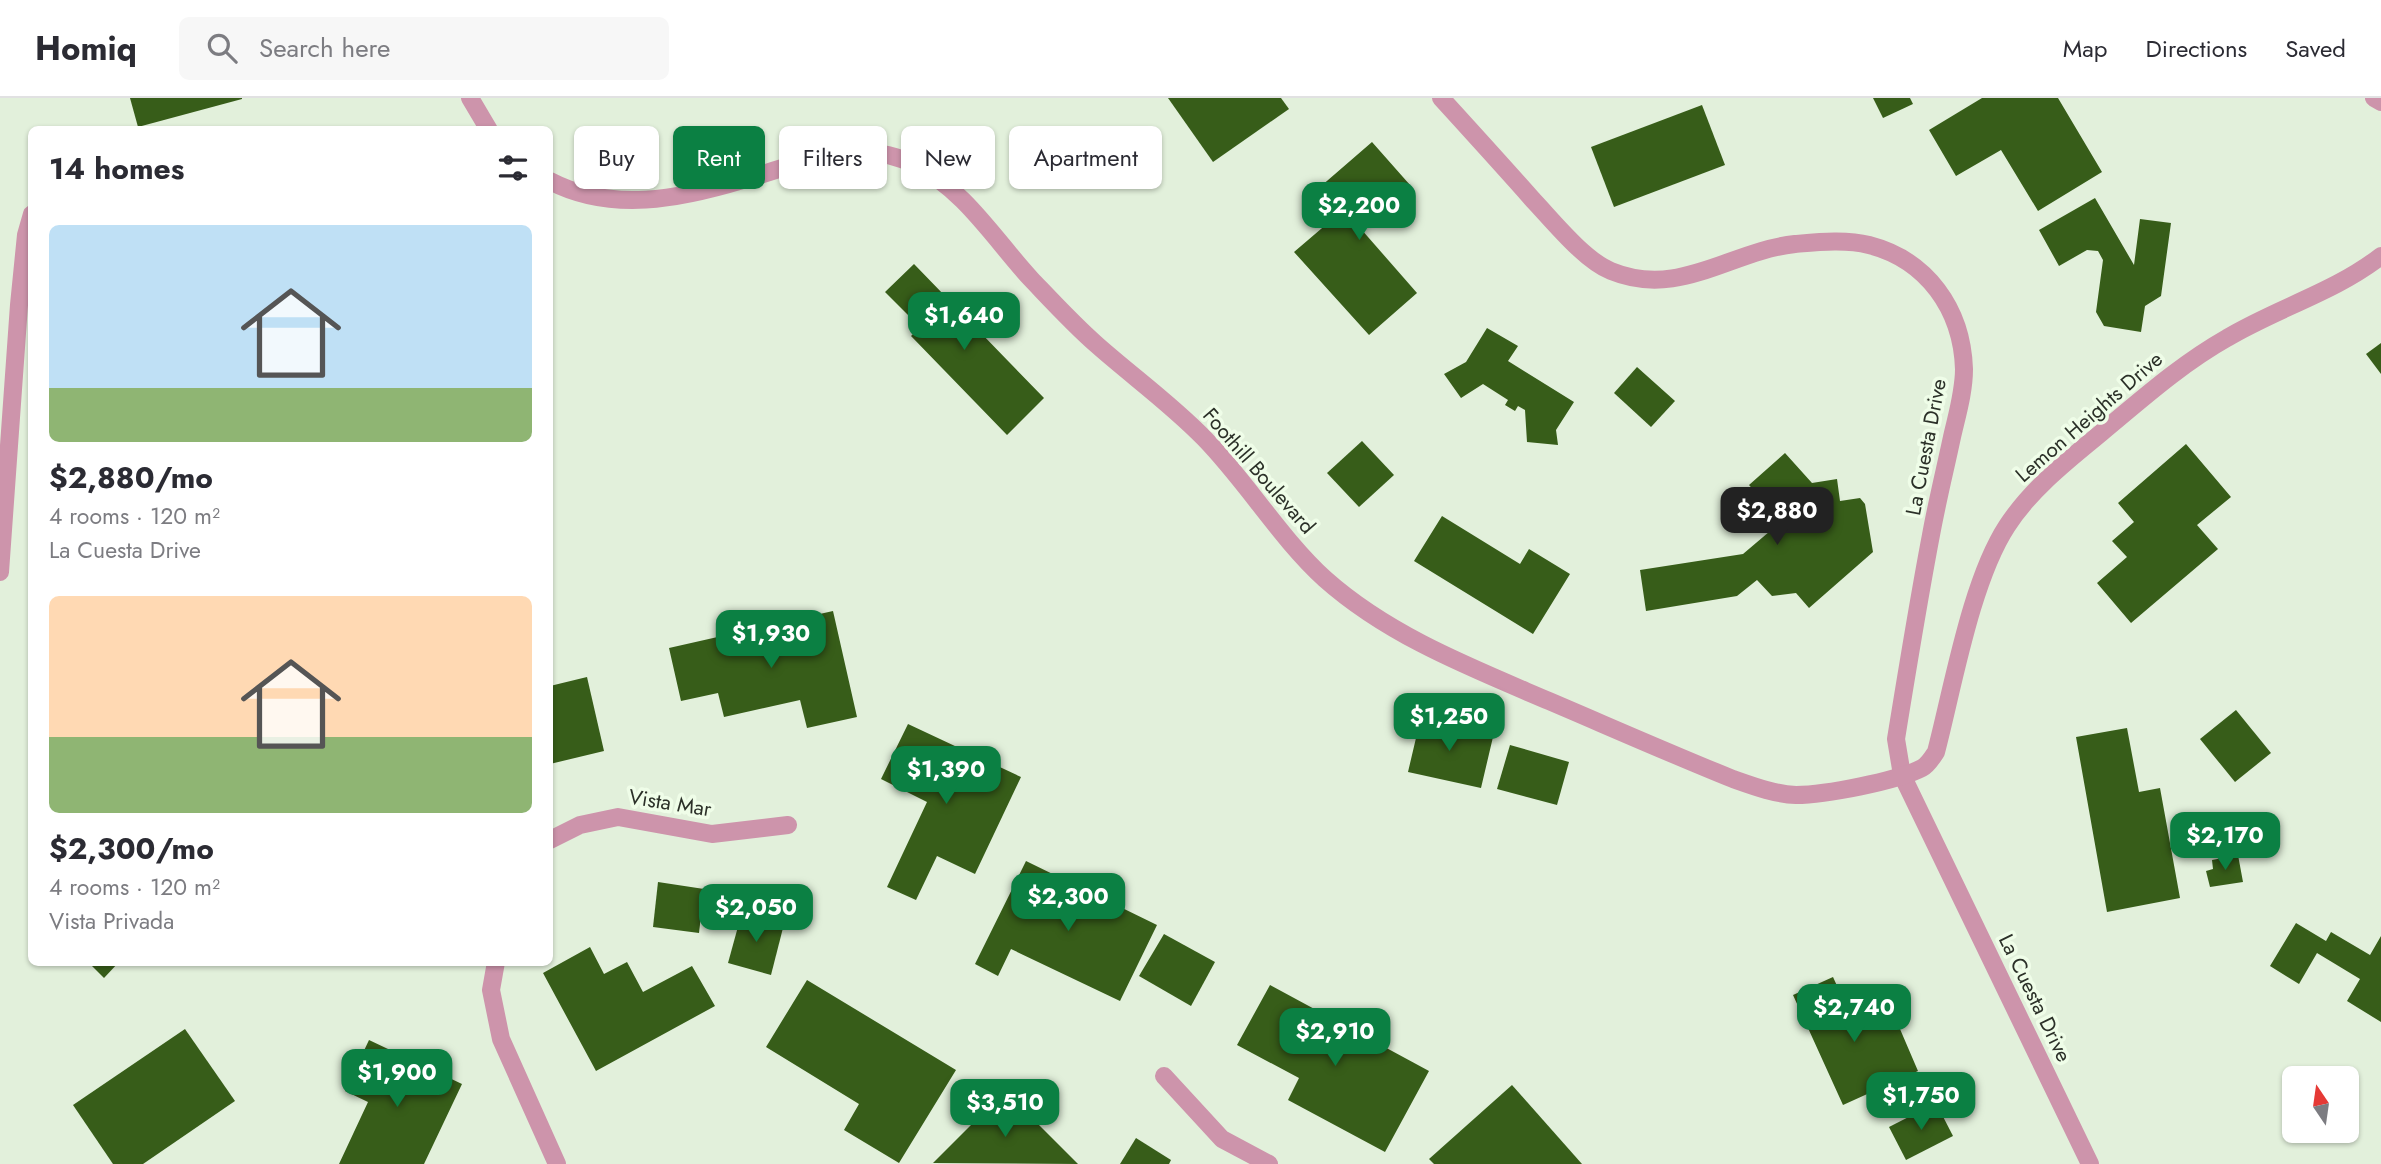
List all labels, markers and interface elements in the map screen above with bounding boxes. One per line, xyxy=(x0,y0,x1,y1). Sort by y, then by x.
search box xyxy=(179,17,669,80)
text: Homiq xyxy=(35,25,137,72)
icon: search xyxy=(203,29,241,67)
text: Search here xyxy=(259,29,390,67)
text: Map xyxy=(2063,31,2108,66)
text: Directions xyxy=(2146,31,2247,66)
text: Saved xyxy=(2285,31,2346,66)
chip: Buy xyxy=(574,126,659,189)
chip: Rent xyxy=(673,126,765,189)
chip: Filters xyxy=(779,126,887,189)
chip: New xyxy=(901,126,995,189)
chip: Apartment xyxy=(1009,126,1162,189)
text: 14 homes xyxy=(49,147,184,190)
icon: filters xyxy=(494,149,532,187)
pin: $2,200 xyxy=(1302,183,1416,242)
text: $2,200 xyxy=(1318,188,1400,222)
icon: home xyxy=(228,270,354,396)
pin: $1,640 xyxy=(907,292,1021,352)
text: $1,640 xyxy=(924,298,1004,332)
street label: Lemon Heights Drive xyxy=(2009,344,2169,489)
street label: La Cuesta Drive xyxy=(1898,376,1954,518)
street label: Foothill Boulevard xyxy=(1196,401,1322,541)
text: $2,880/mo xyxy=(49,456,213,499)
pin: $2,880 xyxy=(1720,488,1834,547)
text: $2,880 xyxy=(1737,493,1817,527)
text: 4 rooms · 120 m² xyxy=(49,499,220,533)
text: La Cuesta Drive xyxy=(49,533,201,567)
pin: $1,930 xyxy=(714,610,828,670)
text: $1,930 xyxy=(732,616,810,650)
icon: home xyxy=(228,641,354,767)
pin: $1,250 xyxy=(1392,694,1506,753)
text: $1,250 xyxy=(1410,699,1488,733)
pin: $1,390 xyxy=(889,746,1003,806)
text: $1,390 xyxy=(907,752,985,786)
street label: Vista Mar xyxy=(626,782,714,824)
pin: $2,170 xyxy=(2168,812,2282,872)
text: $2,170 xyxy=(2186,818,2264,852)
text: $2,300/mo xyxy=(49,827,214,870)
text: 4 rooms · 120 m² xyxy=(49,870,220,904)
pin: $2,300 xyxy=(1011,874,1125,933)
text: $2,300 xyxy=(1027,879,1109,913)
pin: $2,050 xyxy=(699,884,813,944)
text: $2,050 xyxy=(715,890,797,924)
text: Vista Privada xyxy=(49,904,174,938)
street label: La Cuesta Drive xyxy=(1991,929,2079,1067)
pin: $2,740 xyxy=(1797,984,1911,1044)
text: $2,740 xyxy=(1813,990,1895,1024)
pin: $2,910 xyxy=(1278,1009,1392,1068)
text: $2,910 xyxy=(1295,1014,1375,1048)
pin: $1,900 xyxy=(340,1049,454,1109)
text: $1,900 xyxy=(357,1055,437,1089)
north arrow xyxy=(2282,1066,2359,1143)
map controls xyxy=(2282,1066,2359,1143)
pin: $1,750 xyxy=(1864,1072,1978,1132)
text: $1,750 xyxy=(1882,1078,1960,1112)
pin: $3,510 xyxy=(948,1080,1062,1139)
text: $3,510 xyxy=(966,1085,1044,1119)

